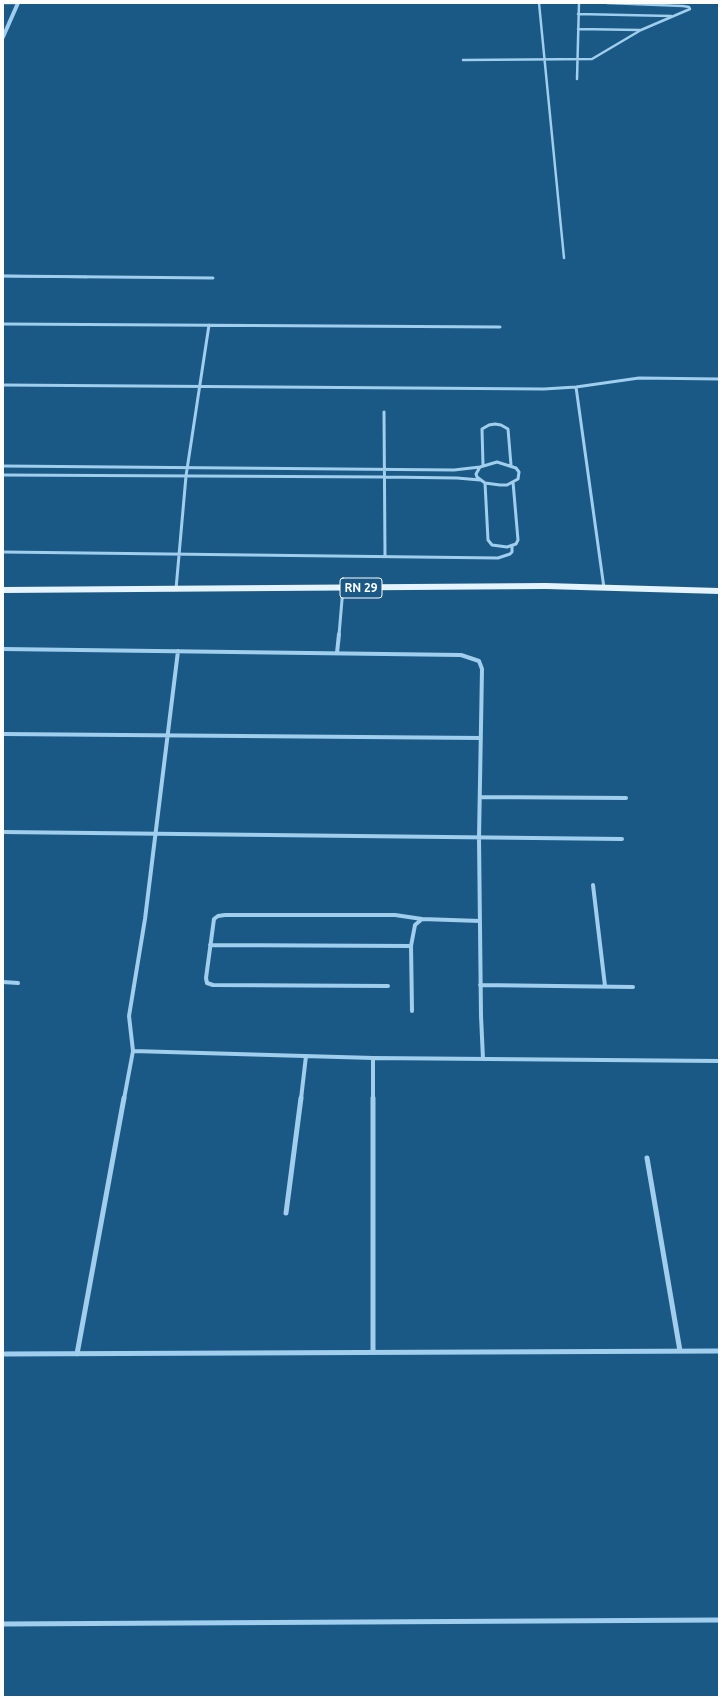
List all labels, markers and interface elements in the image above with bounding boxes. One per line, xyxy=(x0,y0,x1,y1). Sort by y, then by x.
road number: RN 29 xyxy=(340,578,382,598)

